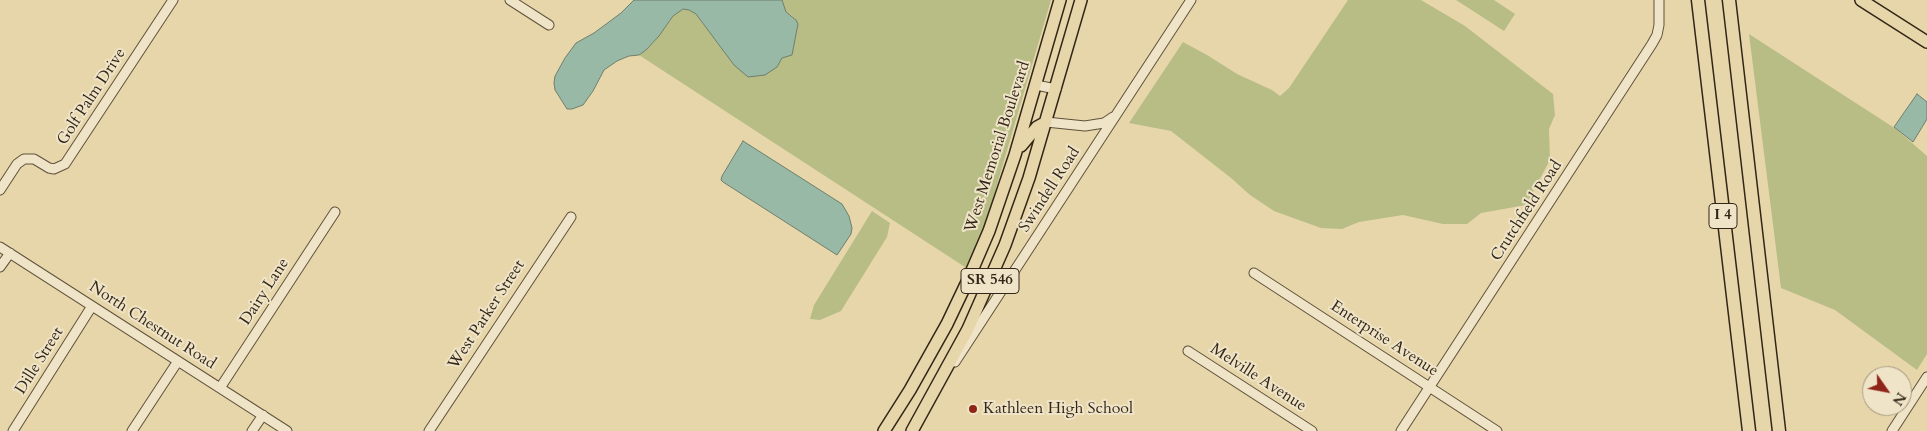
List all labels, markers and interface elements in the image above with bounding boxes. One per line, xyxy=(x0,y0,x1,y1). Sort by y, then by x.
street label: Golf Palm Drive xyxy=(54,45,130,149)
street label: West Memorial Boulevard xyxy=(961,59,1035,235)
street label: Swindell Road xyxy=(1015,144,1085,236)
street label: Crutchfield Road xyxy=(1487,157,1567,265)
road number: I 4 xyxy=(1709,204,1737,228)
street label: Dairy Lane xyxy=(236,255,294,329)
street label: West Parker Street xyxy=(445,257,529,373)
road number: SR 546 xyxy=(961,268,1019,294)
street label: North Chestnut Road xyxy=(85,278,219,374)
street label: Enterprise Avenue xyxy=(1326,297,1442,381)
street label: Dille Street xyxy=(12,324,68,398)
street label: Melville Avenue xyxy=(1206,340,1310,416)
north arrow xyxy=(1862,366,1912,416)
text: N xyxy=(1888,389,1910,409)
place label: Kathleen High School xyxy=(983,399,1133,419)
marker: Kathleen High School xyxy=(967,403,979,415)

